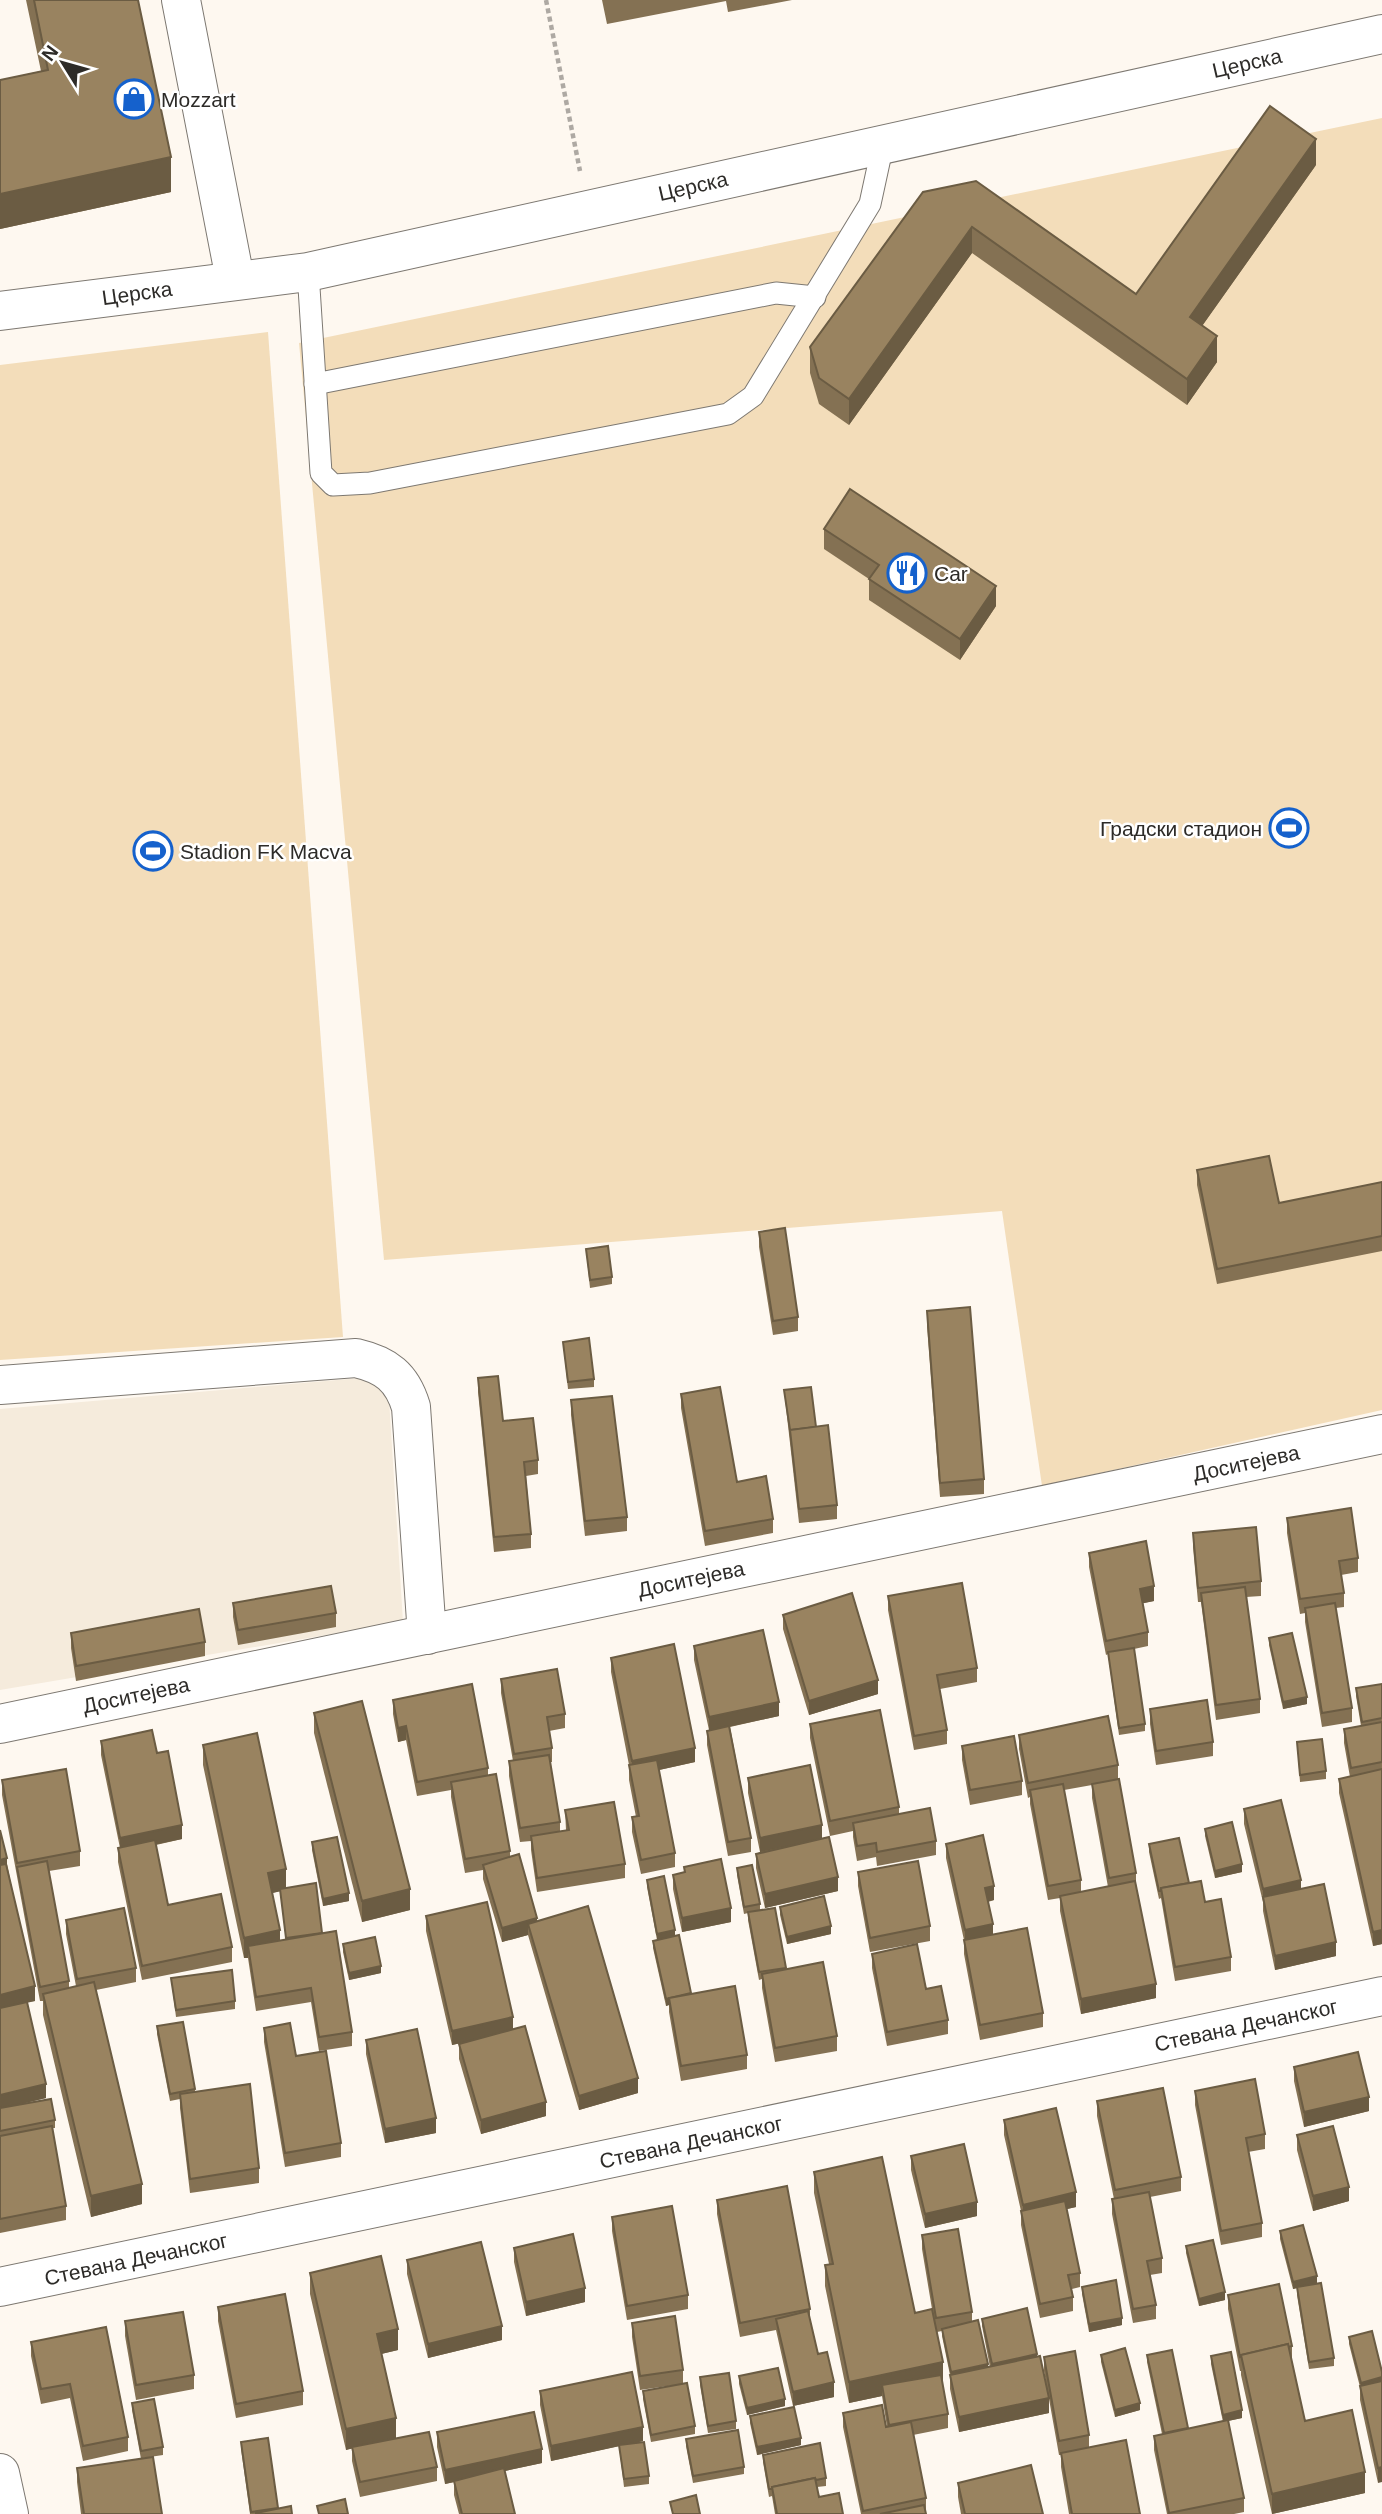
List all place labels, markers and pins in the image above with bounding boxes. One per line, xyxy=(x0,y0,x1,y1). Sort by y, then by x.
shop icon: Mozzart xyxy=(113,78,155,120)
place label: Mozzart xyxy=(161,88,236,111)
restaurant icon: Car xyxy=(886,552,928,594)
place label: Car xyxy=(934,562,968,585)
sports icon: Градски стадион xyxy=(1268,807,1310,849)
place label: Градски стадион xyxy=(1100,817,1262,840)
sports icon: Stadion FK Macva xyxy=(132,830,174,872)
place label: Stadion FK Macva xyxy=(180,840,352,863)

